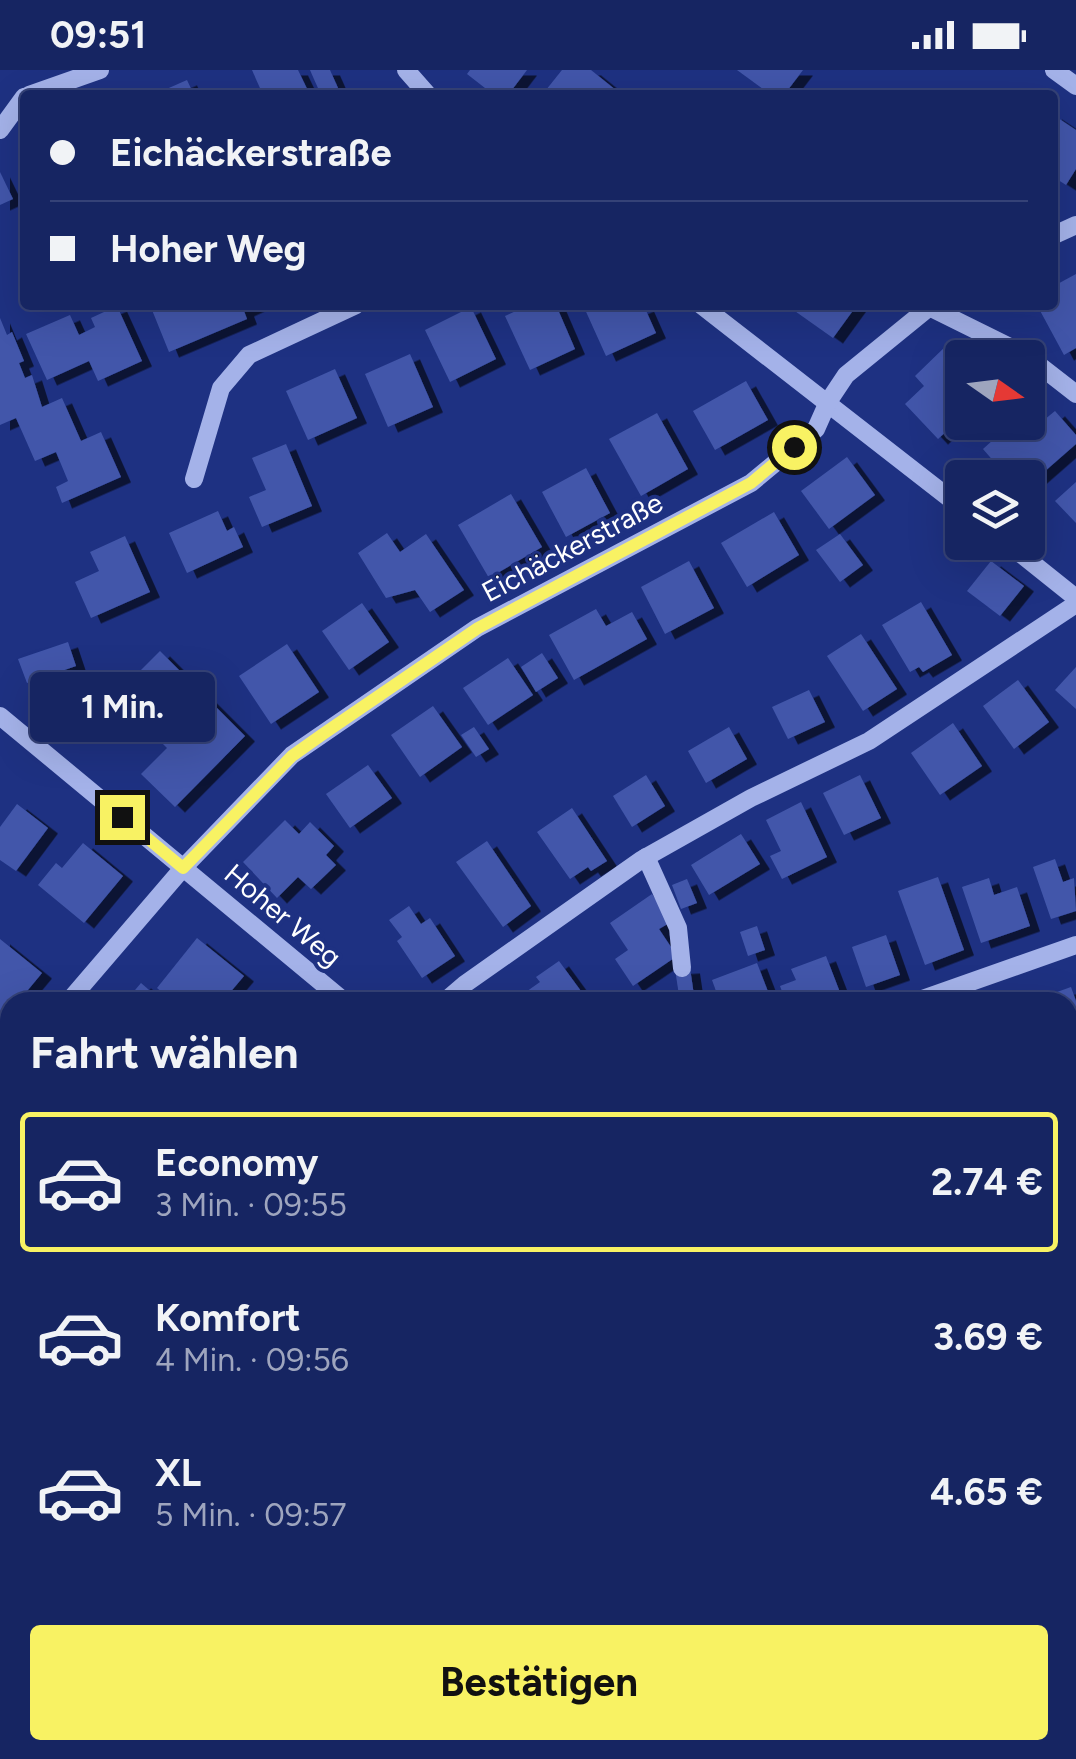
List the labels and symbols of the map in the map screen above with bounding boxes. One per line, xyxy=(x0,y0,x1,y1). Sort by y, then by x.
north arrow xyxy=(945,340,1045,440)
route start xyxy=(772,425,817,470)
street label: Eichäckerstraße xyxy=(476,485,668,609)
callout: 1 Min. xyxy=(29,672,214,742)
route end xyxy=(100,795,145,840)
street label: Hoher Weg xyxy=(218,856,348,974)

